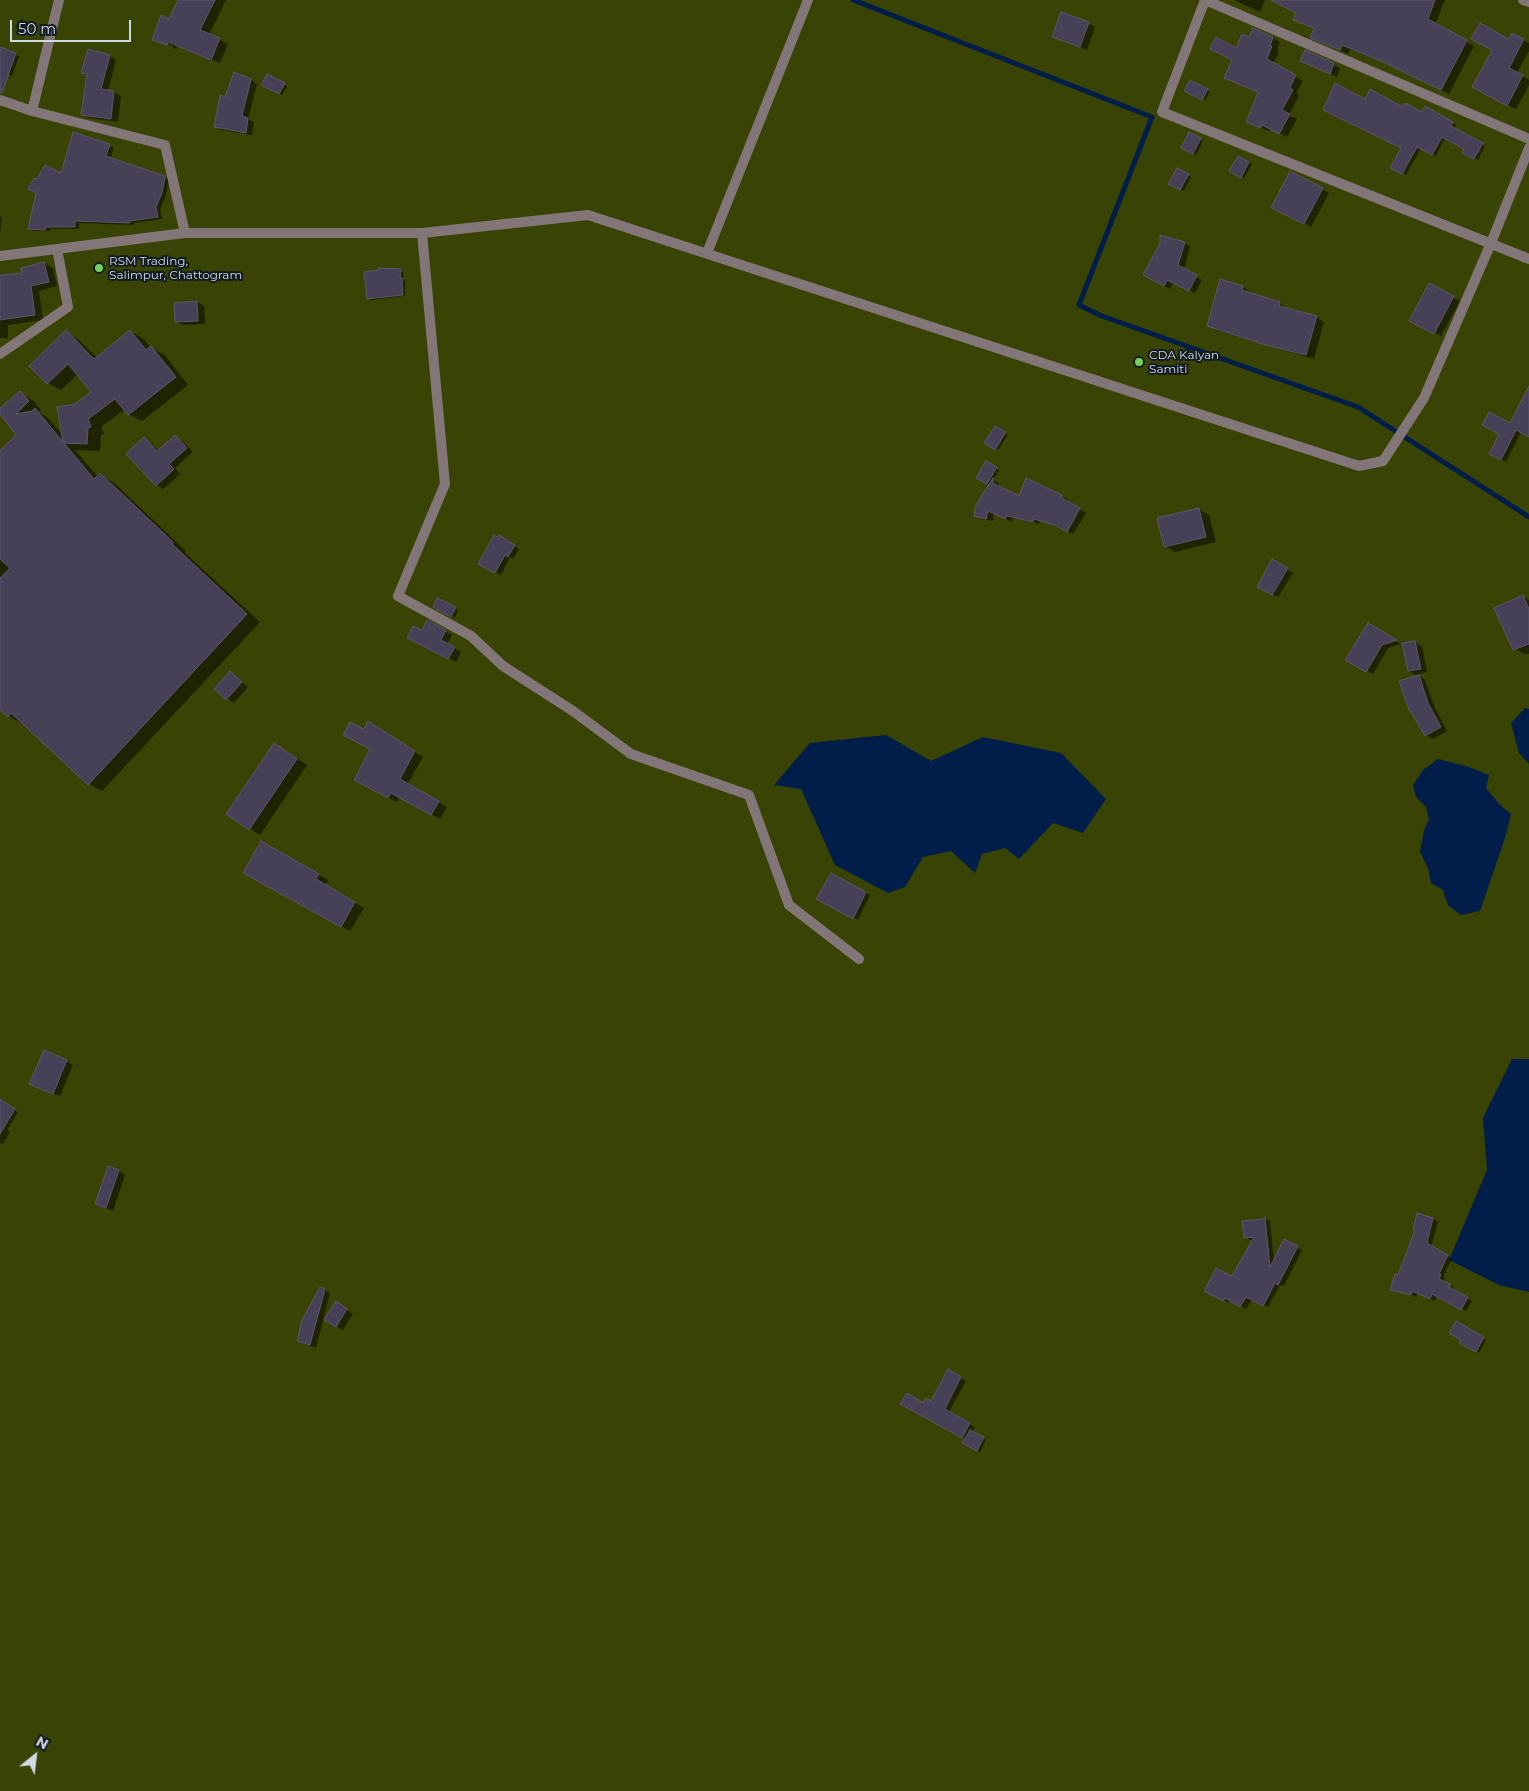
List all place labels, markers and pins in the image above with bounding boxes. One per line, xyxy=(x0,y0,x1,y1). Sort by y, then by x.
place label: RSM Trading, Salimpur, Chattogram xyxy=(109,254,242,282)
marker: RSM Trading, Salimpur, Chattogram xyxy=(93,262,105,274)
place label: CDA Kalyan Samiti xyxy=(1149,348,1219,376)
marker: CDA Kalyan Samiti xyxy=(1133,356,1145,368)

